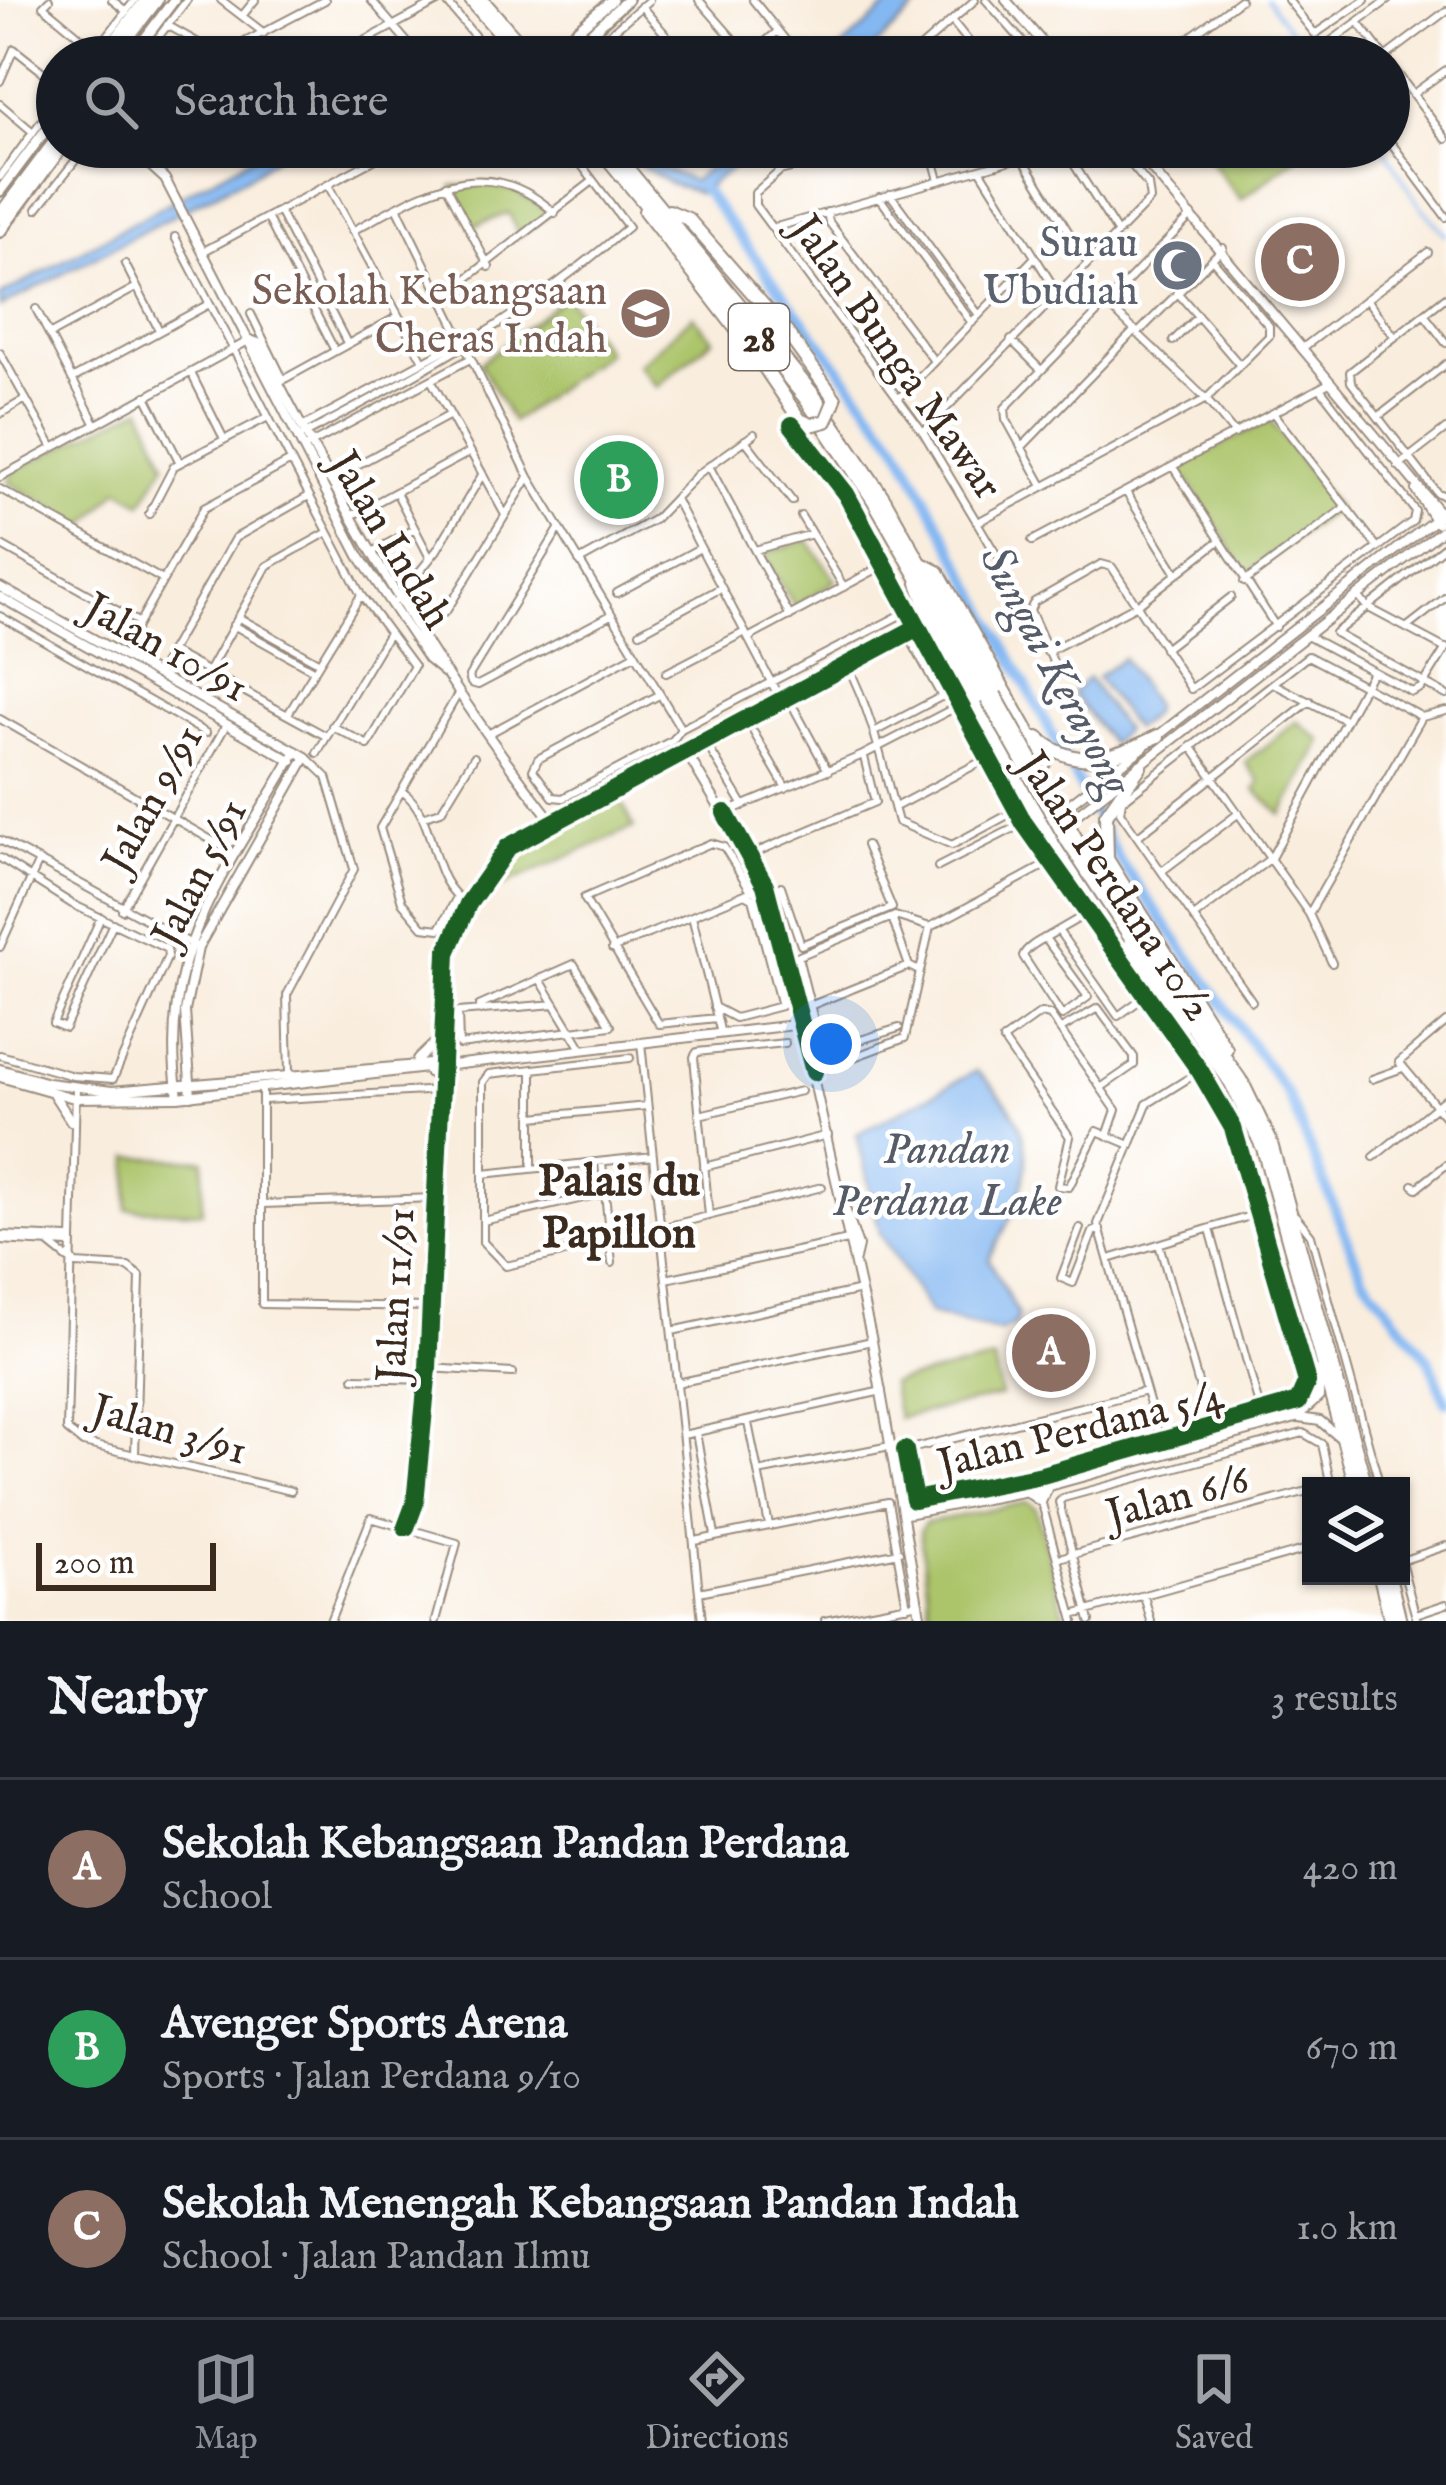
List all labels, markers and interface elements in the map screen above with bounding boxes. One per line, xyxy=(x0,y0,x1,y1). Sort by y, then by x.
search box xyxy=(36,36,1410,168)
icon: search xyxy=(78,69,144,135)
text: Search here xyxy=(174,74,388,131)
street label: Jalan Bunga Mawar xyxy=(775,202,1013,511)
pin: C xyxy=(1261,217,1339,307)
place label: Surau Ubudiah xyxy=(983,218,1138,319)
mosque icon: Surau Ubudiah xyxy=(1149,237,1205,293)
place label: Sekolah Kebangsaan Cheras Indah xyxy=(252,266,607,367)
school or university icon: Sekolah Kebangsaan Cheras Indah xyxy=(618,285,674,341)
road number: 28 xyxy=(729,304,789,370)
pin: B xyxy=(580,435,658,525)
street label: Jalan Indah xyxy=(313,439,463,640)
water label: Sungai Kerayong xyxy=(964,536,1145,807)
street label: Jalan 10/91 xyxy=(70,580,257,716)
street label: Jalan 9/91 xyxy=(90,716,216,887)
street label: Jalan Perdana 10/2 xyxy=(1002,739,1224,1032)
street label: Jalan 5/91 xyxy=(140,791,261,960)
your location xyxy=(801,1014,861,1074)
water label: Pandan Perdana Lake xyxy=(832,1122,1062,1231)
district label: Palais du Papillon xyxy=(538,1154,701,1263)
street label: Jalan 11/91 xyxy=(366,1206,429,1388)
pin: A xyxy=(1012,1308,1090,1398)
street label: Jalan Perdana 5/4 xyxy=(929,1370,1230,1493)
street label: Jalan 3/91 xyxy=(81,1383,253,1479)
street label: Jalan 6/6 xyxy=(1097,1454,1256,1544)
map controls xyxy=(1302,1477,1410,1585)
button: layers xyxy=(1302,1477,1410,1585)
scale bar xyxy=(36,1537,216,1590)
text: 200 m xyxy=(54,1543,135,1585)
text: Nearby xyxy=(48,1667,207,1732)
text: 3 results xyxy=(1271,1675,1398,1724)
text: Sekolah Kebangsaan Pandan Perdana xyxy=(162,1816,848,1873)
text: A xyxy=(74,1844,100,1893)
text: 420 m xyxy=(1303,1844,1398,1893)
text: School xyxy=(162,1873,272,1922)
text: Avenger Sports Arena xyxy=(162,1996,567,2053)
text: B xyxy=(74,2024,100,2073)
text: 670 m xyxy=(1306,2024,1398,2073)
text: Sports · Jalan Perdana 9/10 xyxy=(162,2053,581,2102)
text: Sekolah Menengah Kebangsaan Pandan Indah xyxy=(162,2176,1019,2233)
text: C xyxy=(73,2204,101,2253)
text: 1.0 km xyxy=(1296,2204,1398,2253)
text: School · Jalan Pandan Ilmu xyxy=(162,2233,591,2282)
tab: Map xyxy=(193,2346,259,2460)
tab: Directions xyxy=(645,2346,789,2460)
tab: Saved xyxy=(1175,2346,1253,2460)

